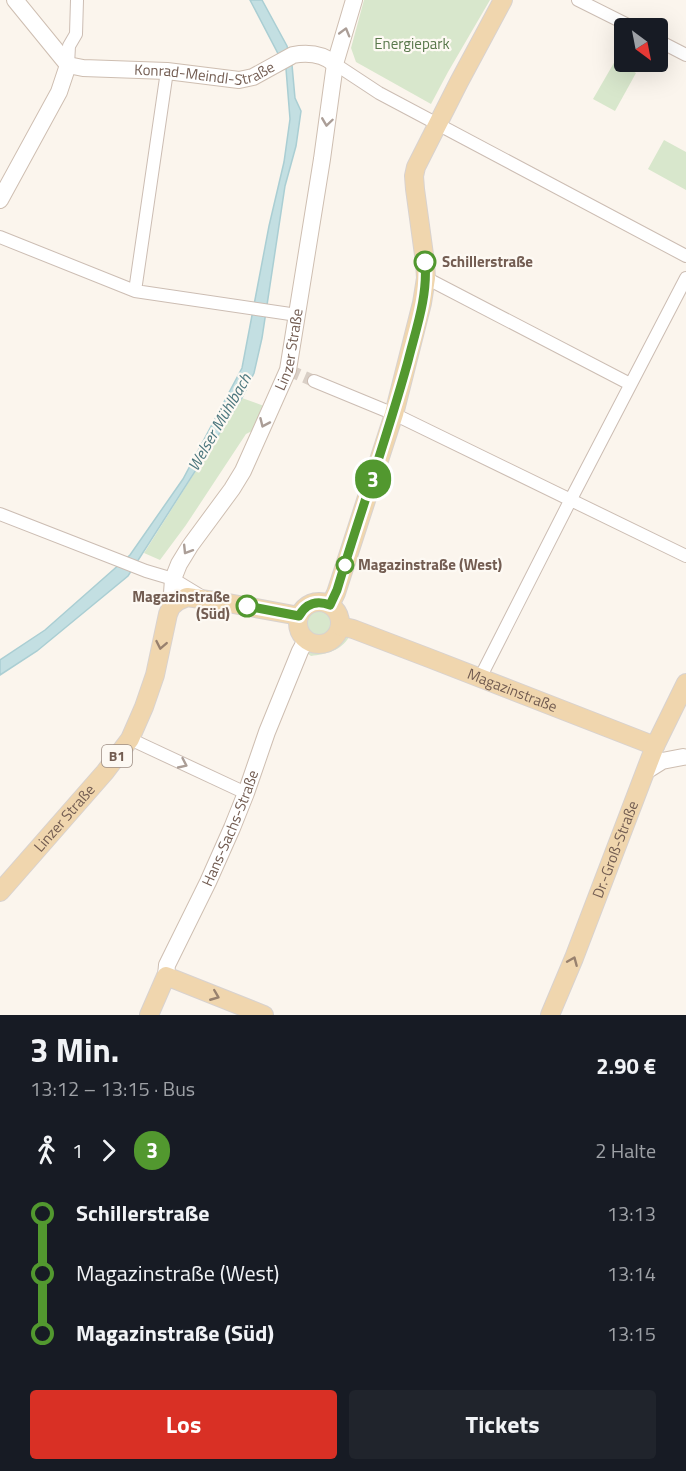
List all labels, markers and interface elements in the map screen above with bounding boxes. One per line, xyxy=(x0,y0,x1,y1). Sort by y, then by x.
north arrow xyxy=(614,18,668,72)
map controls xyxy=(614,18,668,72)
one-way arrow xyxy=(338,27,350,38)
park label: Energiepark xyxy=(374,32,450,55)
street label: Konrad-Meindl-Straße xyxy=(134,55,279,91)
one-way arrow xyxy=(321,117,333,126)
place label: Schillerstraße xyxy=(442,250,533,273)
marker: Schillerstraße xyxy=(414,251,436,273)
street label: Linzer Straße xyxy=(268,307,309,394)
water label: Welser Mühlbach xyxy=(181,368,257,475)
one-way arrow xyxy=(260,417,272,428)
line badge: 3 xyxy=(354,460,392,498)
text: 3 xyxy=(367,463,379,495)
one-way arrow xyxy=(183,544,195,554)
place label: Magazinstraße (West) xyxy=(358,553,503,576)
marker: Magazinstraße (West) xyxy=(336,556,354,574)
place label: Magazinstraße (Süd) xyxy=(132,585,230,625)
marker: Magazinstraße (Süd) xyxy=(236,595,258,617)
one-way arrow xyxy=(155,639,168,649)
street label: Magazinstraße xyxy=(464,662,561,718)
road number: B1 xyxy=(102,745,132,767)
one-way arrow xyxy=(176,757,187,769)
street label: Hans-Sachs-Straße xyxy=(196,767,264,890)
street label: Linzer Straße xyxy=(28,779,100,857)
street label: Dr.-Groß-Straße xyxy=(586,797,644,901)
one-way arrow xyxy=(566,957,578,968)
one-way arrow xyxy=(209,988,220,1001)
text: 3 Min. xyxy=(30,1025,119,1075)
text: 2.90 € xyxy=(596,1049,656,1083)
text: 13:12 – 13:15 · Bus xyxy=(30,1073,195,1104)
icon: walk xyxy=(30,1134,63,1167)
icon: forward xyxy=(92,1134,125,1167)
text: 3 xyxy=(146,1134,158,1166)
text: 1 xyxy=(72,1135,83,1166)
text: 2 Halte xyxy=(595,1135,656,1166)
text: Schillerstraße xyxy=(76,1196,209,1230)
text: 13:13 xyxy=(607,1198,656,1229)
text: Magazinstraße (West) xyxy=(76,1256,279,1290)
text: 13:14 xyxy=(607,1258,656,1289)
text: Magazinstraße (Süd) xyxy=(76,1316,274,1350)
text: 13:15 xyxy=(607,1318,656,1349)
button: Los xyxy=(30,1390,337,1459)
button: Tickets xyxy=(349,1390,656,1459)

